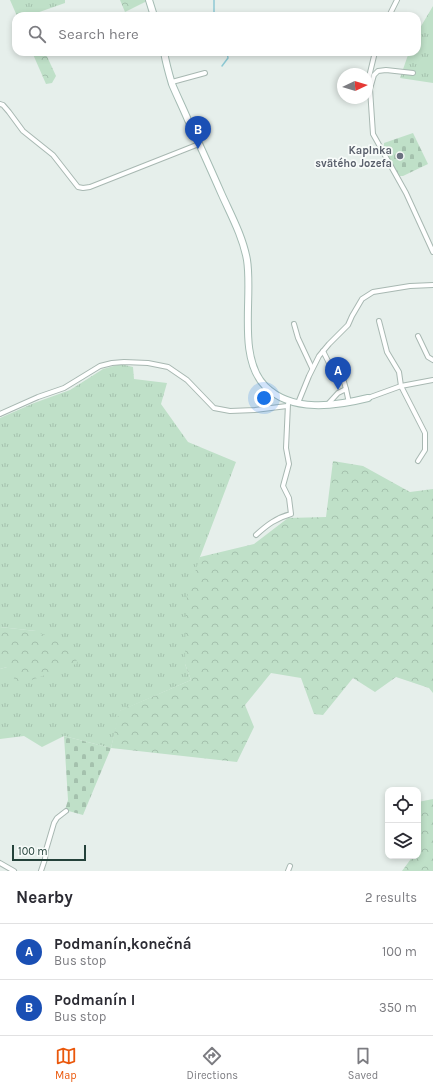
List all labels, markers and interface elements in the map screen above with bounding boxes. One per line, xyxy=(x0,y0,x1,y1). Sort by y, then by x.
search box xyxy=(12,12,421,56)
icon: search xyxy=(26,23,48,45)
text: Search here xyxy=(58,25,139,43)
north arrow xyxy=(337,68,373,104)
pin: B xyxy=(185,116,211,149)
place label: Kaplnka svätého Jozefa xyxy=(315,144,392,170)
marker: Kaplnka svätého Jozefa xyxy=(395,151,405,161)
pin: A xyxy=(325,357,351,390)
your location xyxy=(254,388,274,408)
map controls xyxy=(385,787,421,859)
button: locate xyxy=(385,787,421,823)
button: layers xyxy=(385,823,421,859)
scale bar xyxy=(12,843,86,862)
text: 100 m xyxy=(18,845,48,858)
text: Nearby xyxy=(16,887,73,907)
text: 2 results xyxy=(365,890,417,905)
text: Podmanín,konečná xyxy=(54,935,192,953)
text: A xyxy=(25,944,33,959)
text: 100 m xyxy=(382,944,417,959)
text: Bus stop xyxy=(54,953,106,968)
text: Podmanín I xyxy=(54,991,135,1009)
text: B xyxy=(25,1000,33,1015)
text: 350 m xyxy=(379,1000,417,1015)
text: Bus stop xyxy=(54,1009,106,1024)
tab: Map xyxy=(55,1045,77,1082)
tab: Directions xyxy=(186,1045,238,1082)
tab: Saved xyxy=(348,1045,378,1082)

